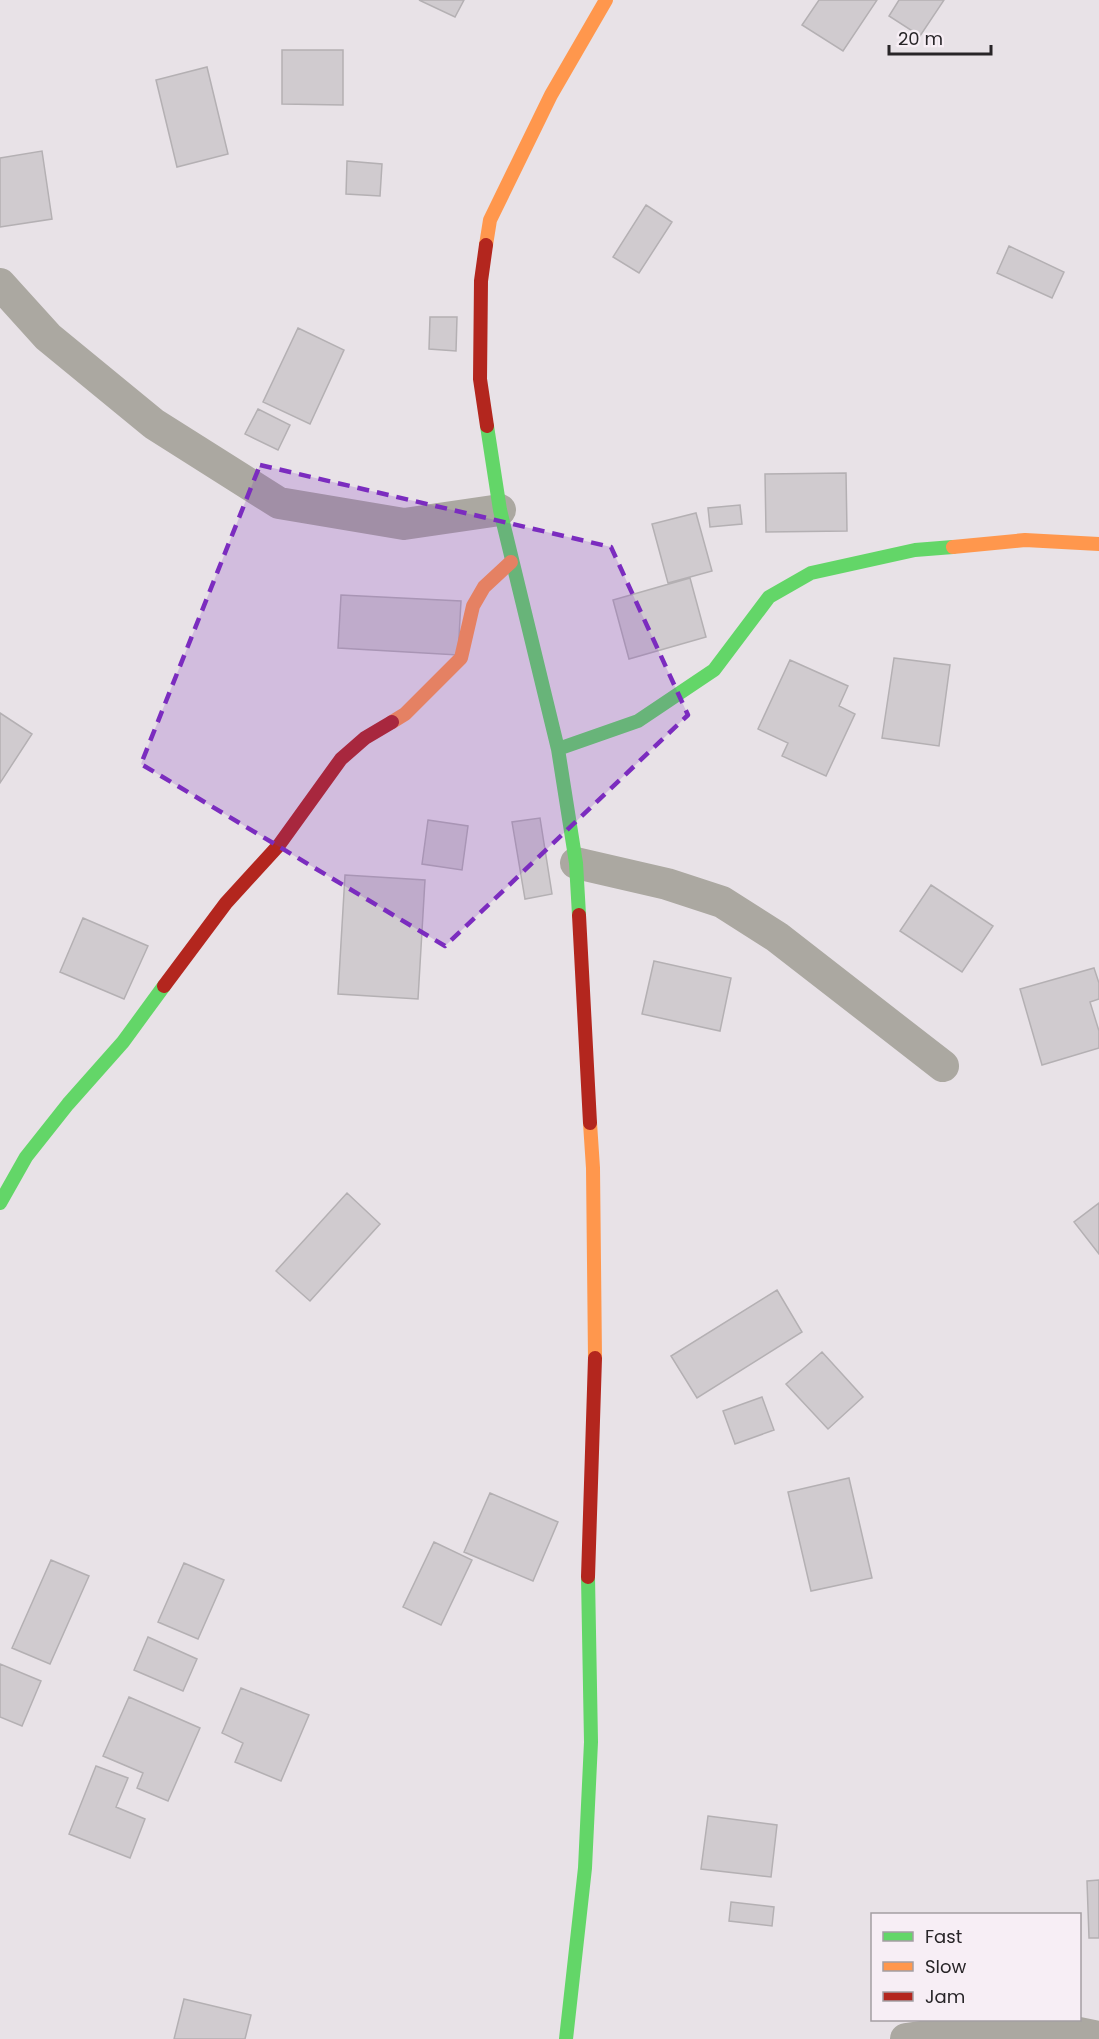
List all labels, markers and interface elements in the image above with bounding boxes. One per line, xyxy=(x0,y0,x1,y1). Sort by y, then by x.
scale bar xyxy=(889,18,991,56)
text: 20 m xyxy=(898,26,943,51)
legend xyxy=(871,1913,1081,2021)
text: Fast xyxy=(925,1924,962,1949)
text: Slow xyxy=(925,1954,967,1979)
text: Jam xyxy=(925,1984,965,2009)

